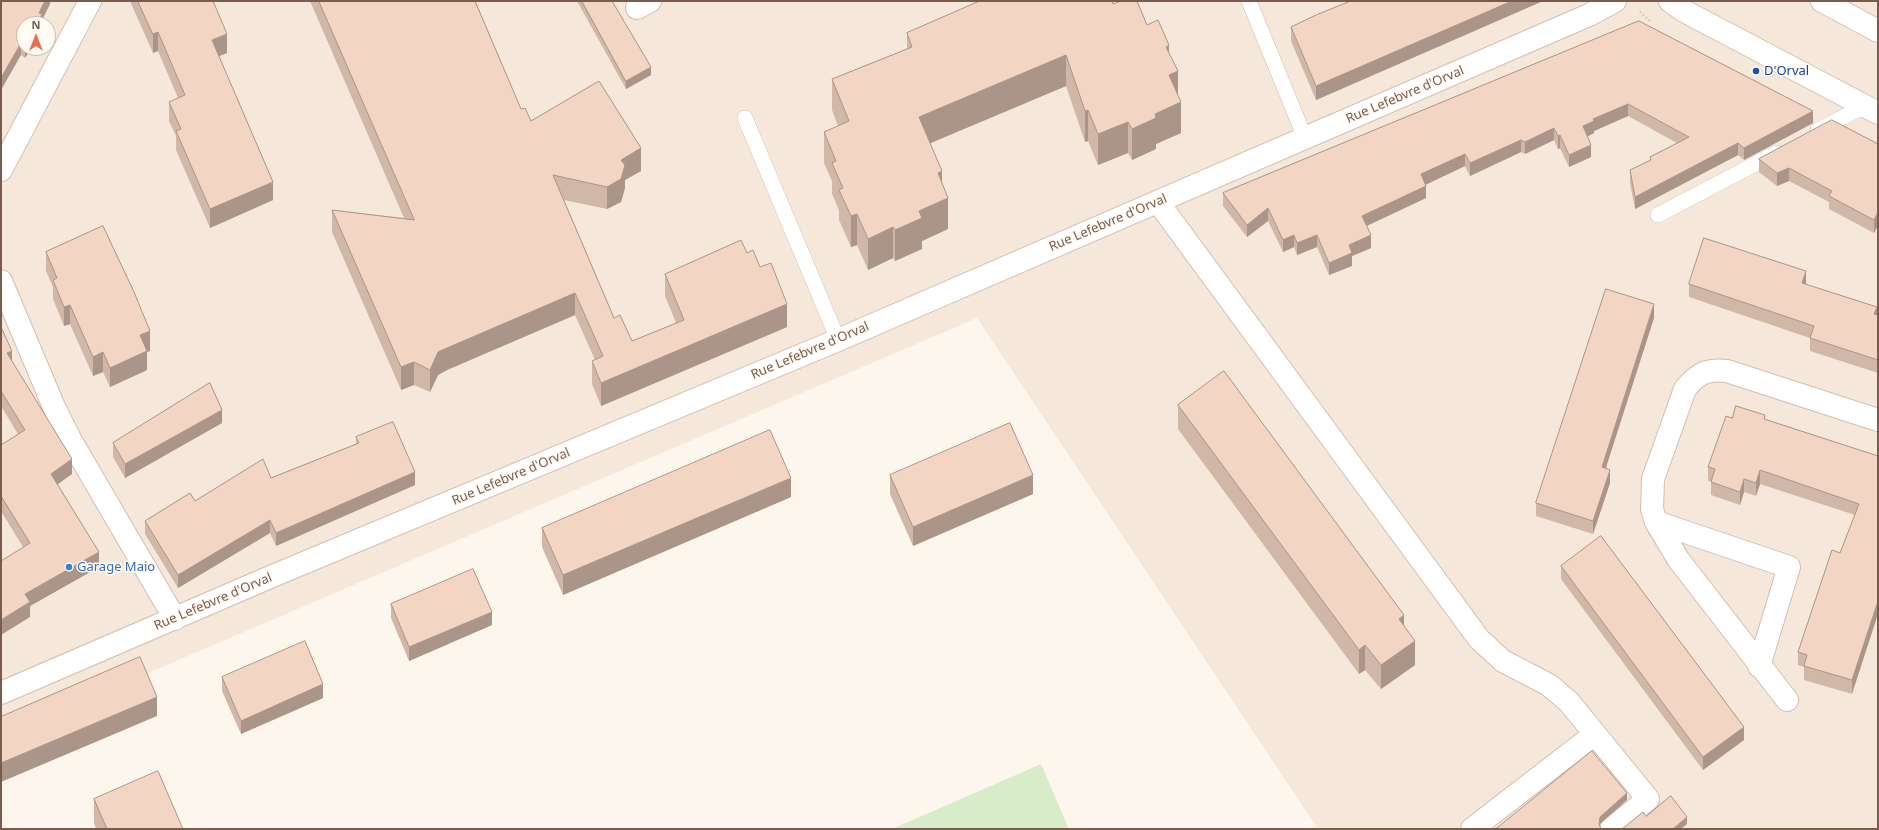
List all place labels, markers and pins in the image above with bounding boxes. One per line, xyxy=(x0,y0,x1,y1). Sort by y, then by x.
place label: D'Orval xyxy=(1764,63,1809,79)
marker: D'Orval xyxy=(1751,66,1761,76)
place label: Garage Maio xyxy=(77,559,155,575)
marker: Garage Maio xyxy=(64,562,74,572)

